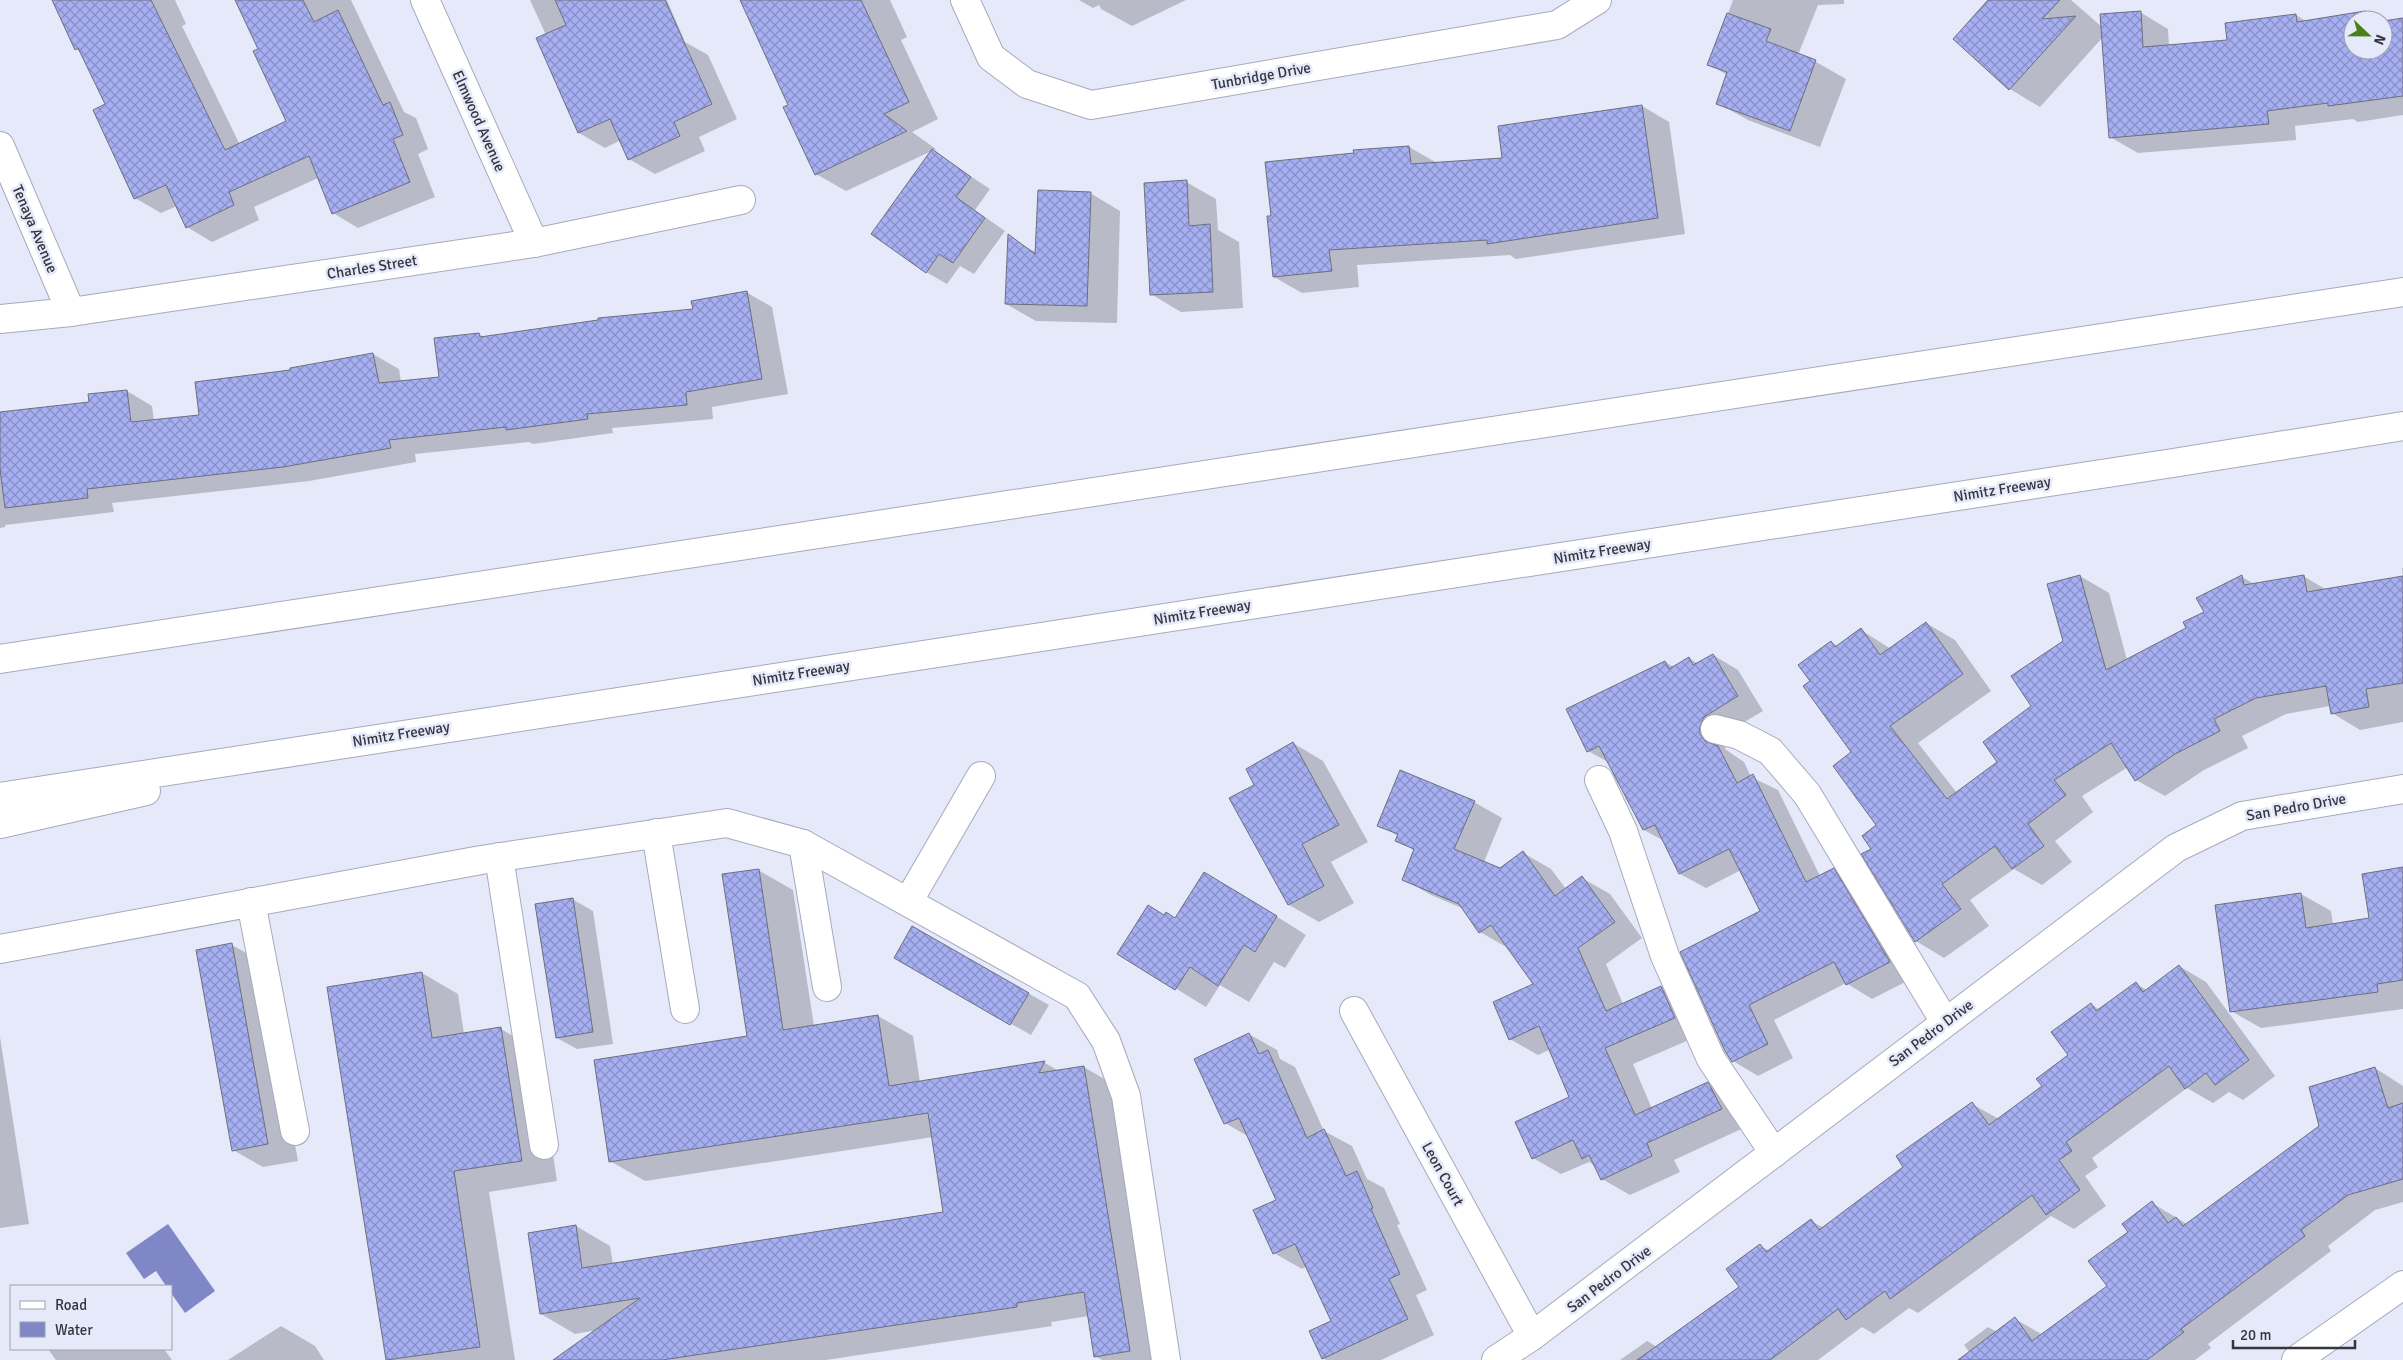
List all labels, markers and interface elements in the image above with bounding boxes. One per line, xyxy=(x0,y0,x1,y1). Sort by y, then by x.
north arrow xyxy=(2343,10,2393,60)
text: N xyxy=(2370,32,2389,47)
street label: Tunbridge Drive xyxy=(1210,58,1312,94)
street label: Elmwood Avenue xyxy=(449,68,509,174)
street label: Tenaya Avenue xyxy=(8,182,62,276)
street label: Charles Street xyxy=(326,251,418,283)
street label: Nimitz Freeway xyxy=(1952,472,2052,506)
street label: Nimitz Freeway xyxy=(1552,534,1652,568)
street label: Nimitz Freeway xyxy=(1152,595,1252,629)
street label: Nimitz Freeway xyxy=(751,656,851,690)
street label: Nimitz Freeway xyxy=(351,717,451,751)
street label: San Pedro Drive xyxy=(2245,789,2347,825)
street label: San Pedro Drive xyxy=(1885,995,1977,1071)
street label: Leon Court xyxy=(1418,1139,1468,1209)
street label: San Pedro Drive xyxy=(1563,1241,1655,1317)
legend xyxy=(10,1285,172,1350)
text: Road xyxy=(55,1296,87,1314)
scale bar xyxy=(2233,1318,2356,1350)
text: Water xyxy=(55,1321,93,1339)
text: 20 m xyxy=(2240,1326,2271,1344)

